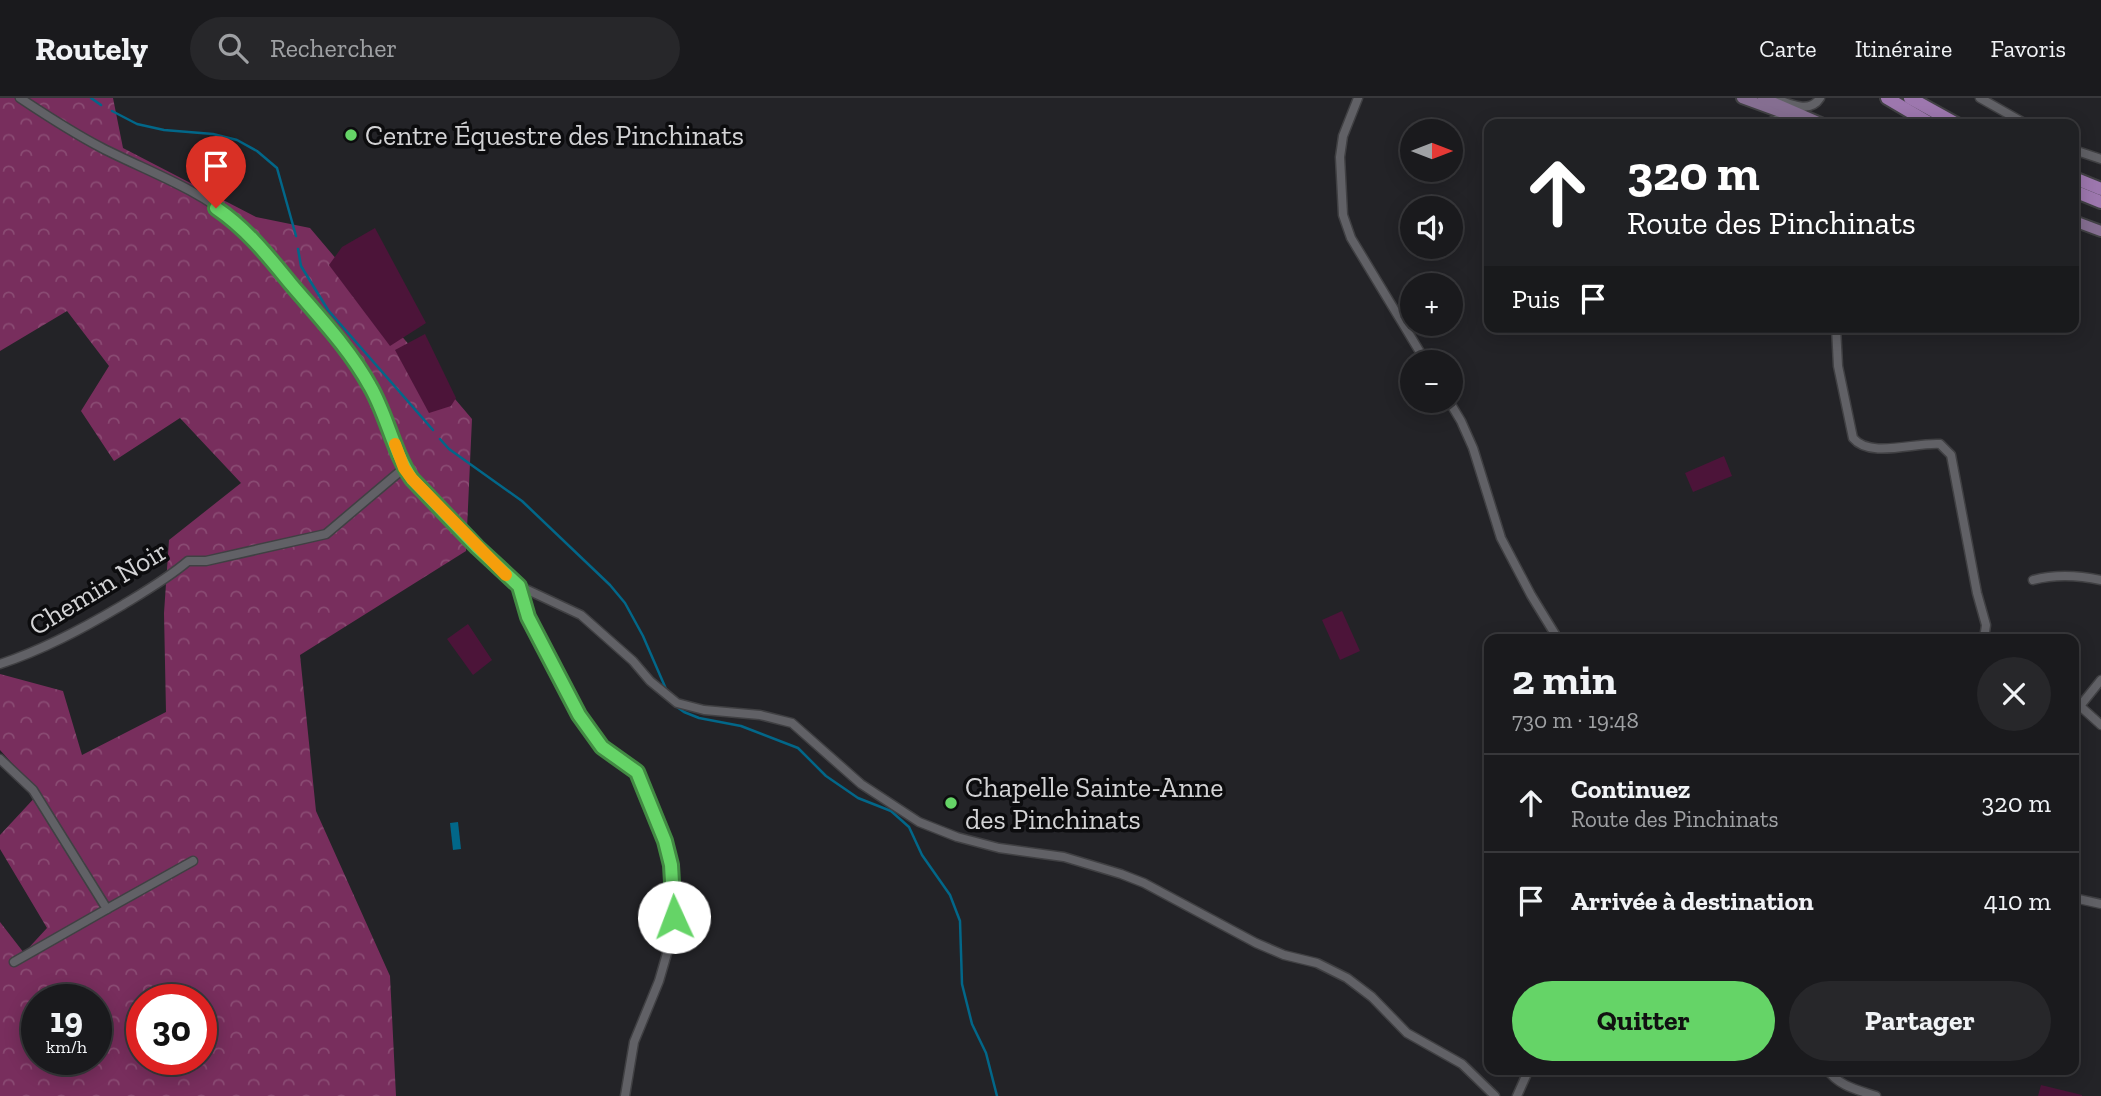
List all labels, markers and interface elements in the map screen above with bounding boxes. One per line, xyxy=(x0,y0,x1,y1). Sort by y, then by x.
search box xyxy=(190,17,680,80)
text: Routely xyxy=(35,29,148,68)
icon: search xyxy=(214,29,252,67)
text: Rechercher xyxy=(270,32,397,64)
text: Carte xyxy=(1759,34,1817,63)
text: Itinéraire xyxy=(1855,34,1952,63)
text: Favoris xyxy=(1990,34,2066,63)
place label: Centre Équestre des Pinchinats xyxy=(365,119,744,152)
north arrow xyxy=(1400,119,1463,182)
map controls xyxy=(1400,119,1463,413)
marker: Centre Équestre des Pinchinats xyxy=(343,127,359,143)
pin xyxy=(186,136,246,208)
text: 320 m xyxy=(1627,144,1760,203)
icon: arrive xyxy=(197,147,235,185)
icon: ahead xyxy=(1512,147,1603,238)
button: sound xyxy=(1400,196,1463,259)
text: Route des Pinchinats xyxy=(1627,204,1916,242)
button: + xyxy=(1400,273,1463,336)
icon: arrive xyxy=(1574,280,1612,318)
text: Puis xyxy=(1512,283,1560,315)
button: − xyxy=(1400,350,1463,413)
street label: Chemin Noir xyxy=(23,534,173,642)
text: 2 min xyxy=(1512,654,1617,705)
button: close xyxy=(1977,657,2051,731)
text: 730 m · 19:48 xyxy=(1512,706,1639,734)
place label: Chapelle Sainte-Anne des Pinchinats xyxy=(965,771,1223,836)
text: Continuez xyxy=(1571,773,1690,805)
icon: ahead xyxy=(1512,784,1550,822)
text: 320 m xyxy=(1982,787,2051,819)
marker: Chapelle Sainte-Anne des Pinchinats xyxy=(943,795,959,811)
text: Route des Pinchinats xyxy=(1571,805,1779,833)
position arrow xyxy=(637,880,711,954)
icon: arrive xyxy=(1512,882,1550,920)
text: Arrivée à destination xyxy=(1571,885,1814,917)
text: 410 m xyxy=(1984,885,2051,917)
button: Quitter xyxy=(1512,981,1775,1061)
button: Partager xyxy=(1789,981,2051,1061)
speed limit sign: 30 xyxy=(126,984,217,1075)
text: 19 xyxy=(50,999,83,1041)
text: km/h xyxy=(46,1036,87,1058)

